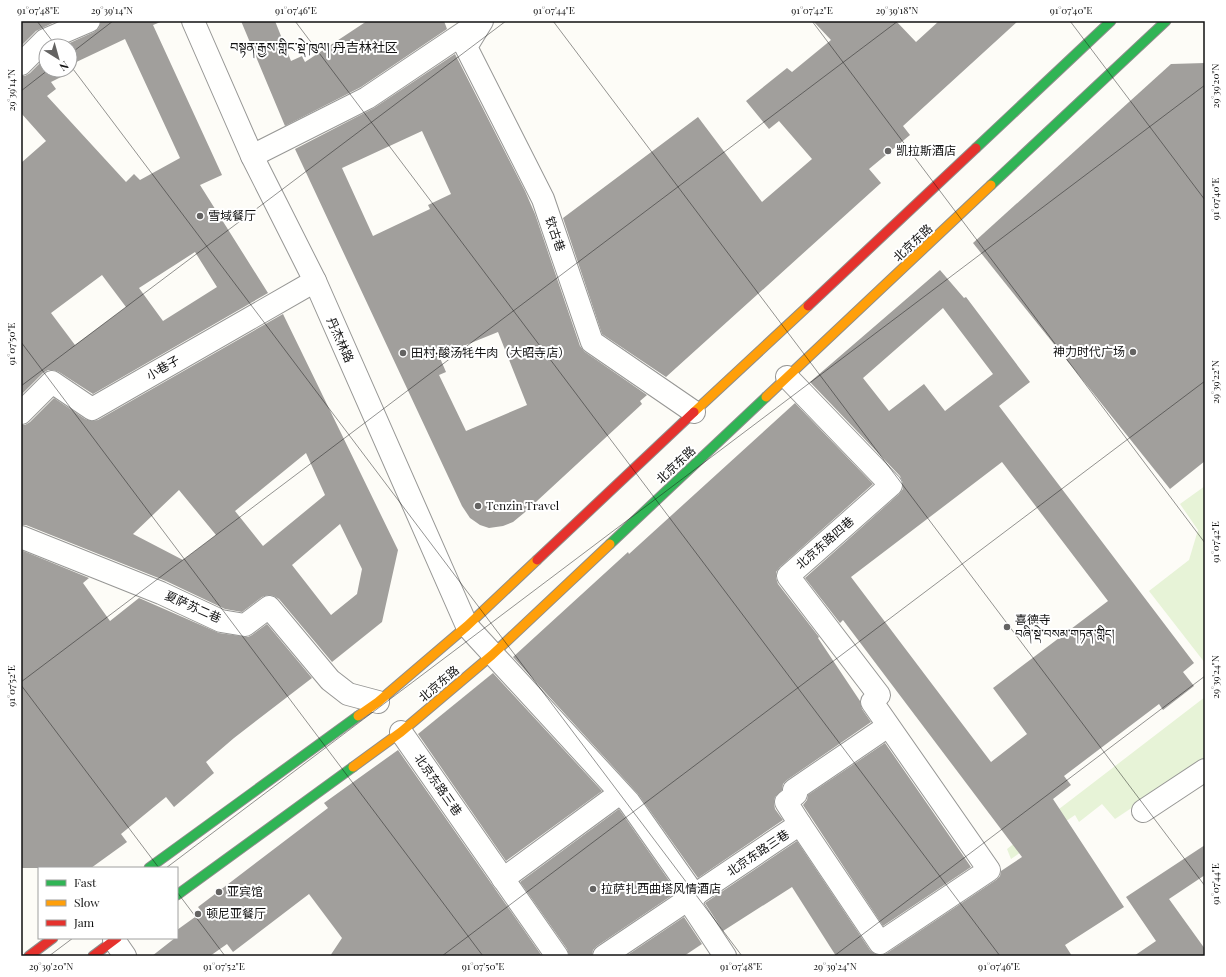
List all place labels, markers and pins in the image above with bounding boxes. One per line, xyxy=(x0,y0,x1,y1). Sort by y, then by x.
place label: 凯拉斯酒店 xyxy=(896,142,956,158)
marker: 凯拉斯酒店 xyxy=(883,146,893,156)
place label: 雪域餐厅 xyxy=(208,207,256,223)
marker: 雪域餐厅 xyxy=(195,211,205,221)
place label: 神力时代广场 xyxy=(1053,343,1125,359)
place label: 田村·酸汤牦牛肉（大昭寺店） xyxy=(411,344,570,360)
marker: 神力时代广场 xyxy=(1128,347,1138,357)
marker: 田村·酸汤牦牛肉（大昭寺店） xyxy=(398,348,408,358)
place label: Tenzin Travel xyxy=(486,497,560,513)
marker: Tenzin Travel xyxy=(473,501,483,511)
place label: 喜德寺 བཞི་སྡེ་བསམ་གཏན་གླིང། xyxy=(1015,611,1115,644)
marker: 喜德寺 བཞི་སྡེ་བསམ་གཏན་གླིང། xyxy=(1002,622,1012,632)
place label: 拉萨扎西曲塔风情酒店 xyxy=(601,880,721,896)
place label: 亚宾馆 xyxy=(227,883,263,899)
marker: 拉萨扎西曲塔风情酒店 xyxy=(588,884,598,894)
marker: 亚宾馆 xyxy=(214,887,224,897)
place label: 顿尼亚餐厅 xyxy=(206,905,266,921)
marker: 顿尼亚餐厅 xyxy=(193,909,203,919)

